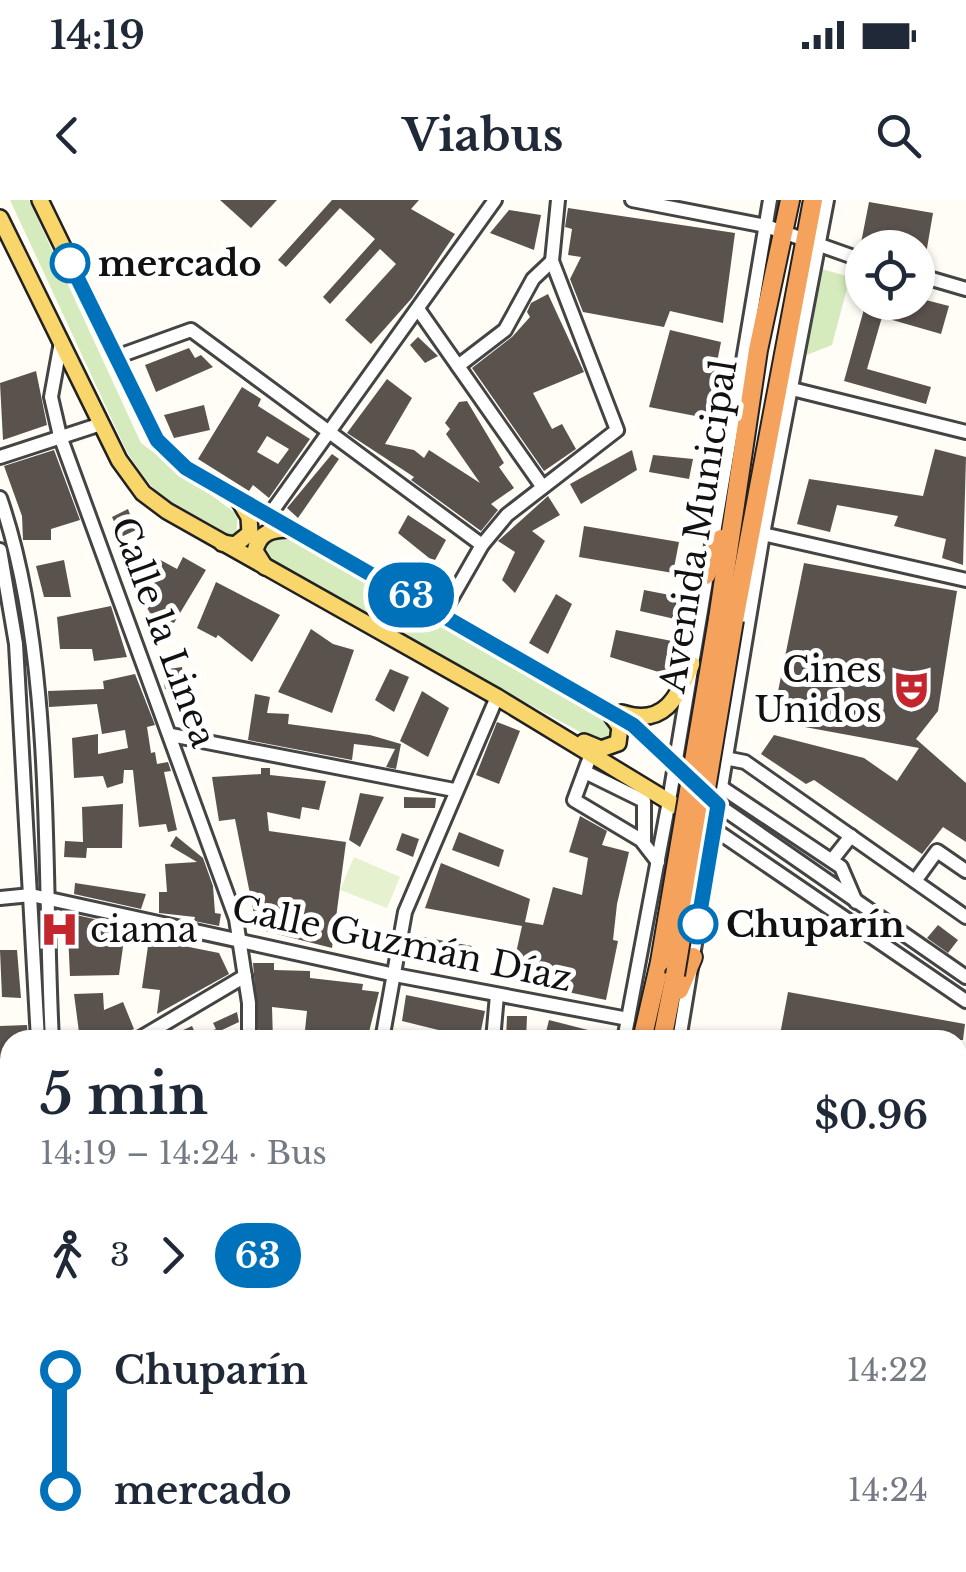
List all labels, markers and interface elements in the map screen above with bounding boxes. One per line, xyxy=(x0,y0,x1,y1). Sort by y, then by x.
text: 14:19 xyxy=(50,12,145,59)
text: Viabus xyxy=(403,107,563,163)
icon: back xyxy=(40,108,95,163)
icon: search xyxy=(871,108,926,163)
map controls xyxy=(845,230,935,320)
button: locate xyxy=(845,230,935,320)
place label: mercado xyxy=(98,242,262,285)
marker: mercado xyxy=(51,244,89,282)
street label: Avenida Municipal xyxy=(650,356,746,697)
street label: Calle la Linea xyxy=(102,511,226,753)
line badge: 63 xyxy=(366,562,456,628)
text: 63 xyxy=(388,574,434,617)
place label: Cines Unidos xyxy=(755,648,882,731)
theatre icon: Cines Unidos xyxy=(891,668,933,710)
street label: Calle Guzmán Díaz xyxy=(228,886,576,1000)
place label: Chuparín xyxy=(726,903,905,946)
marker: Chuparín xyxy=(679,905,717,943)
hospital icon: ciama xyxy=(39,908,81,950)
place label: ciama xyxy=(90,908,198,951)
text: 5 min xyxy=(40,1061,208,1129)
text: $0.96 xyxy=(814,1092,928,1139)
text: 14:19 – 14:24 · Bus xyxy=(40,1133,327,1173)
icon: walk xyxy=(40,1228,95,1283)
icon: forward xyxy=(145,1228,200,1283)
text: 63 xyxy=(235,1234,281,1277)
text: 3 xyxy=(110,1235,130,1275)
text: Chuparín xyxy=(114,1347,308,1394)
text: 14:22 xyxy=(846,1350,928,1390)
text: mercado xyxy=(114,1467,292,1514)
text: 14:24 xyxy=(847,1470,928,1510)

